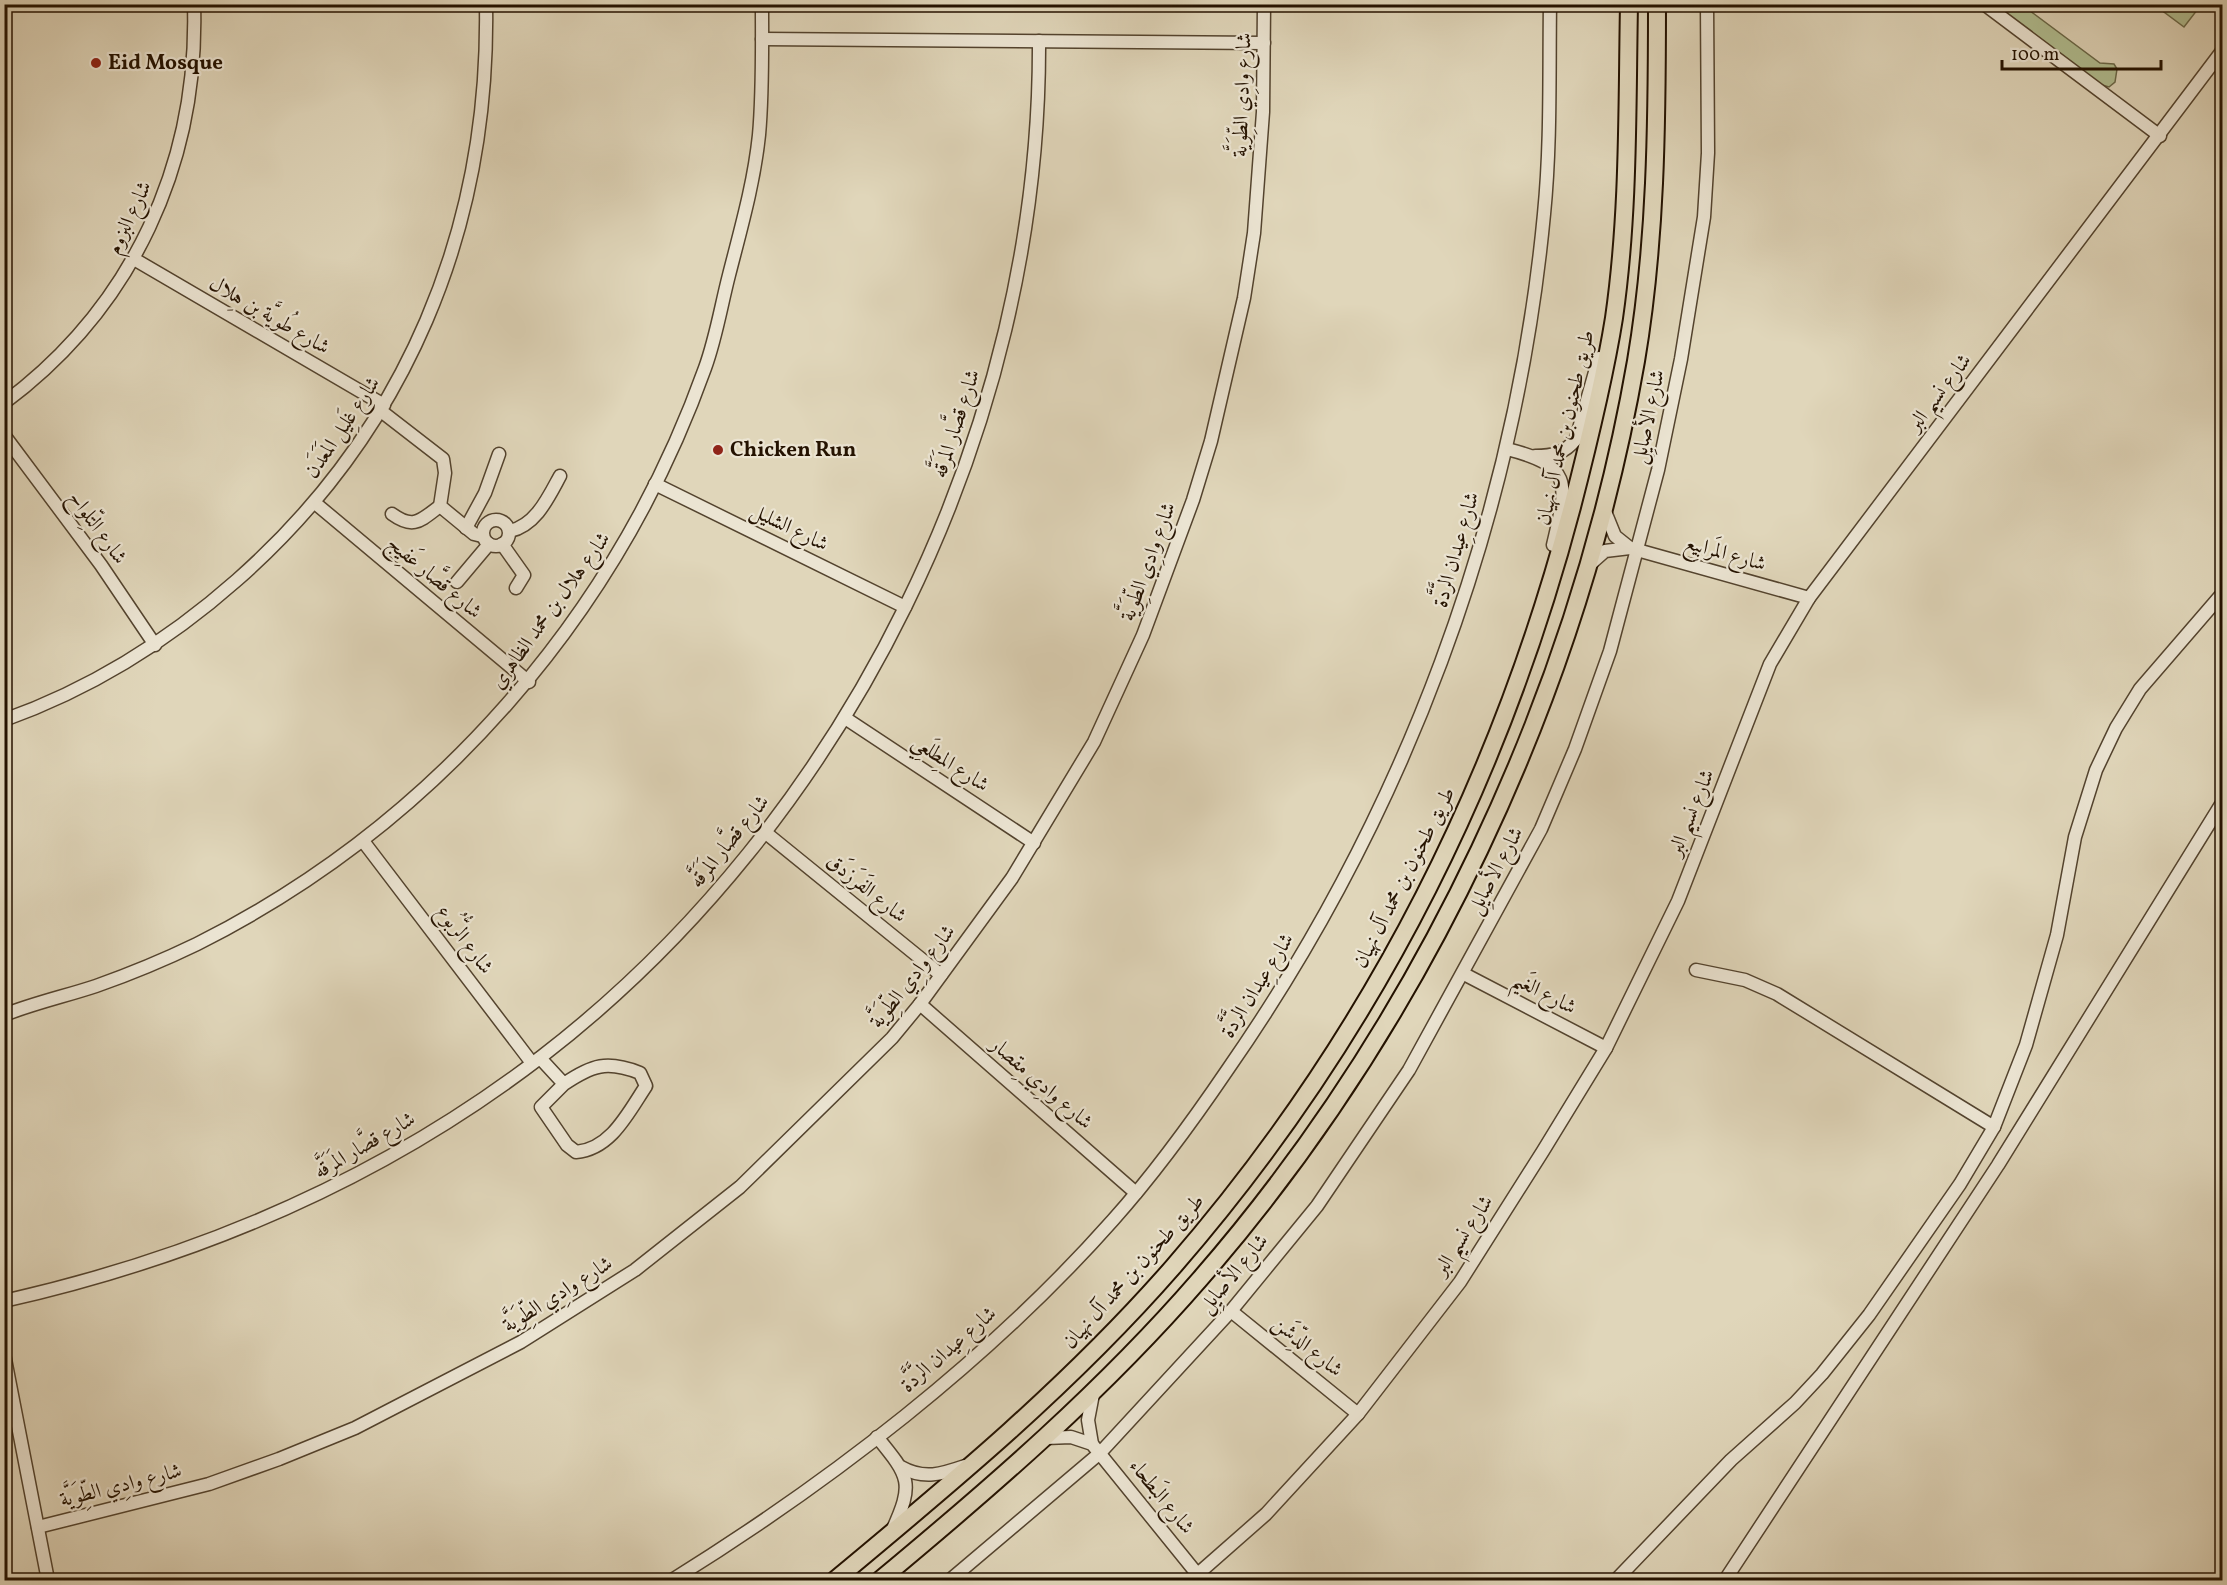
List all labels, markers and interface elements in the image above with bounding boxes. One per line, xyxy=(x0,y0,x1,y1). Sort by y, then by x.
street label: شارع وادِي الطِّوَيَّة xyxy=(1221,32,1262,158)
scale bar xyxy=(2002,33,2161,71)
text: 100 m xyxy=(2011,43,2060,68)
place label: Eid Mosque xyxy=(108,49,223,78)
marker: Eid Mosque xyxy=(89,56,103,70)
street label: شارع البزوم xyxy=(100,176,162,260)
street label: شارع طُويَّة بن هِلال xyxy=(202,265,337,364)
street label: طريق طحنون بن محمد آل نهيان xyxy=(1529,327,1603,529)
street label: شارع نسيم البر xyxy=(1900,348,1983,443)
street label: شارع قصَّار المَرَقَّه xyxy=(921,364,990,483)
street label: شارع الأصايِل xyxy=(1623,367,1675,467)
street label: شارع غَلِيل المَعَدَن xyxy=(296,370,390,486)
place label: Chicken Run xyxy=(730,436,857,465)
marker: Chicken Run xyxy=(711,443,725,457)
street label: شارع التِّلواح xyxy=(58,484,135,572)
street label: شارع عِيدان الرَّدَّة xyxy=(1422,487,1489,612)
street label: شارع الشليل xyxy=(744,497,833,561)
street label: شارع وادِي الطِّوَيَّة xyxy=(1109,497,1186,626)
street label: شارع قصَّار عَفِيج xyxy=(378,526,491,629)
street label: شارع هلال بن محمد الظاهري xyxy=(484,526,620,697)
street label: شارع المَرابِيع xyxy=(1680,527,1770,582)
street label: شارع المِطلَعِي xyxy=(904,726,995,802)
street label: شارع نسيم البر xyxy=(1661,765,1727,864)
street label: طريق طحنون بن محمد آل نهيان xyxy=(1347,782,1463,974)
street label: شارع قصَّار المَرَقَّه xyxy=(679,786,778,896)
street label: شارع الأصايِل xyxy=(1459,821,1533,921)
street label: شارع الفَرَزدَق xyxy=(818,846,914,932)
street label: شارع الرُّبُوع xyxy=(427,894,506,982)
street label: شارع وادِي الطِّوَيَّة xyxy=(859,916,964,1036)
street label: شارع عِيدان الرَّدَّة xyxy=(1210,925,1303,1045)
street label: شارع الغَيم xyxy=(1505,964,1582,1027)
street label: شارع وادِي مِقصار xyxy=(980,1030,1099,1138)
street label: شارع قصَّار المَرَقَّه xyxy=(306,1101,422,1188)
street label: طريق طحنون بن محمد آل نهيان xyxy=(1056,1188,1212,1356)
street label: شارع نسيم البر xyxy=(1426,1190,1505,1287)
street label: شارع الأصايِل xyxy=(1191,1227,1277,1321)
street label: شارع وادِي الطِّوَيَّة xyxy=(495,1245,620,1342)
street label: شارع عِيدان الرَّدَّة xyxy=(891,1296,1005,1401)
street label: شارع الدِّشَن xyxy=(1264,1308,1350,1386)
street label: شارع وادِي الطِّوَيَّة xyxy=(56,1452,186,1517)
street label: شارع البَطحاء xyxy=(1120,1452,1202,1542)

